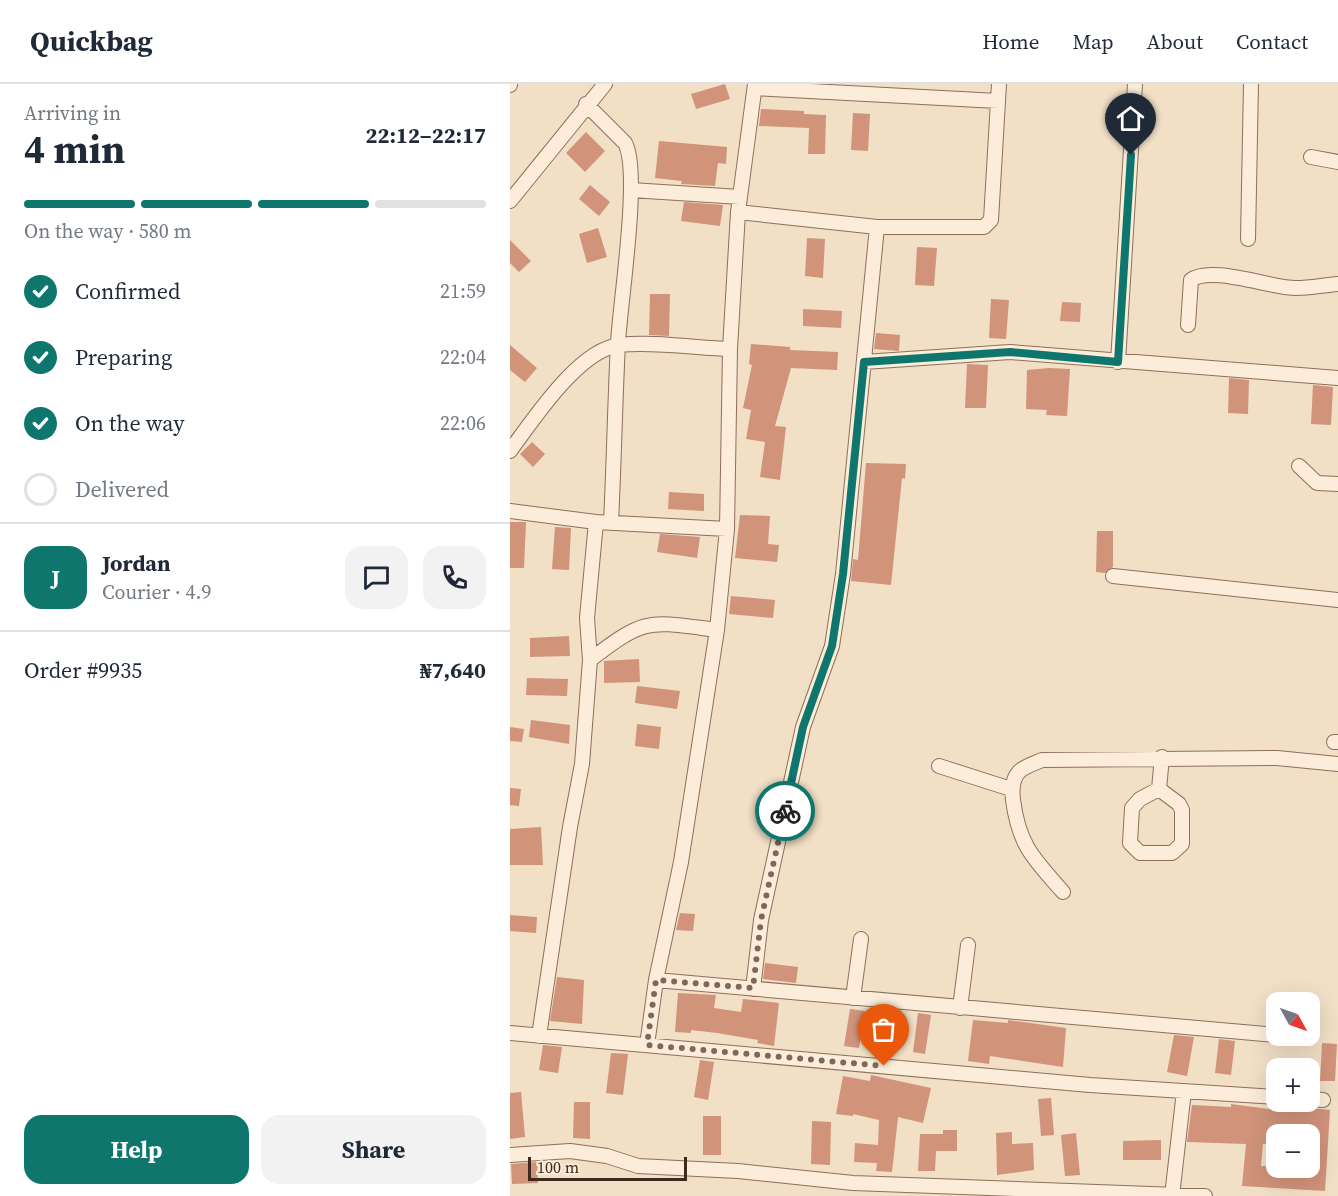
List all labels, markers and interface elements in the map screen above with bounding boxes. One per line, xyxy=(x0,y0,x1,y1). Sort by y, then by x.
text: Quickbag xyxy=(30,22,153,60)
text: Home xyxy=(982,27,1040,56)
text: Map xyxy=(1073,27,1114,56)
text: About xyxy=(1147,27,1203,56)
text: Contact xyxy=(1236,27,1308,56)
pin xyxy=(1105,93,1156,155)
text: Arriving in xyxy=(24,99,121,127)
icon: home xyxy=(1114,102,1147,135)
text: 22:12–22:17 xyxy=(366,120,486,150)
text: 4 min xyxy=(24,123,125,176)
text: On the way · 580 m xyxy=(24,217,191,245)
icon: check xyxy=(24,275,57,308)
text: Confirmed xyxy=(75,276,180,306)
text: 21:59 xyxy=(440,277,486,305)
icon: check xyxy=(24,341,57,374)
text: Preparing xyxy=(75,342,172,372)
text: 22:04 xyxy=(440,343,486,371)
icon: check xyxy=(24,407,57,440)
text: On the way xyxy=(75,408,184,438)
text: 22:06 xyxy=(440,409,486,437)
text: Delivered xyxy=(75,474,169,504)
button: chat xyxy=(345,546,408,609)
button: phone xyxy=(423,546,486,609)
text: Jordan xyxy=(102,548,170,578)
text: J xyxy=(51,562,60,592)
text: Courier · 4.9 xyxy=(102,578,211,606)
text: Order #9935 xyxy=(24,655,142,685)
text: ₦7,640 xyxy=(420,655,486,685)
courier xyxy=(755,781,815,841)
icon: bike xyxy=(769,795,802,828)
north arrow xyxy=(1266,992,1320,1046)
map controls xyxy=(1266,992,1320,1178)
pin xyxy=(858,1004,909,1066)
icon: bag xyxy=(867,1013,900,1046)
button: + xyxy=(1266,1058,1320,1112)
button: Help xyxy=(24,1115,249,1184)
button: Share xyxy=(261,1115,486,1184)
button: − xyxy=(1266,1124,1320,1178)
scale bar xyxy=(528,1154,687,1182)
text: 100 m xyxy=(537,1156,579,1178)

